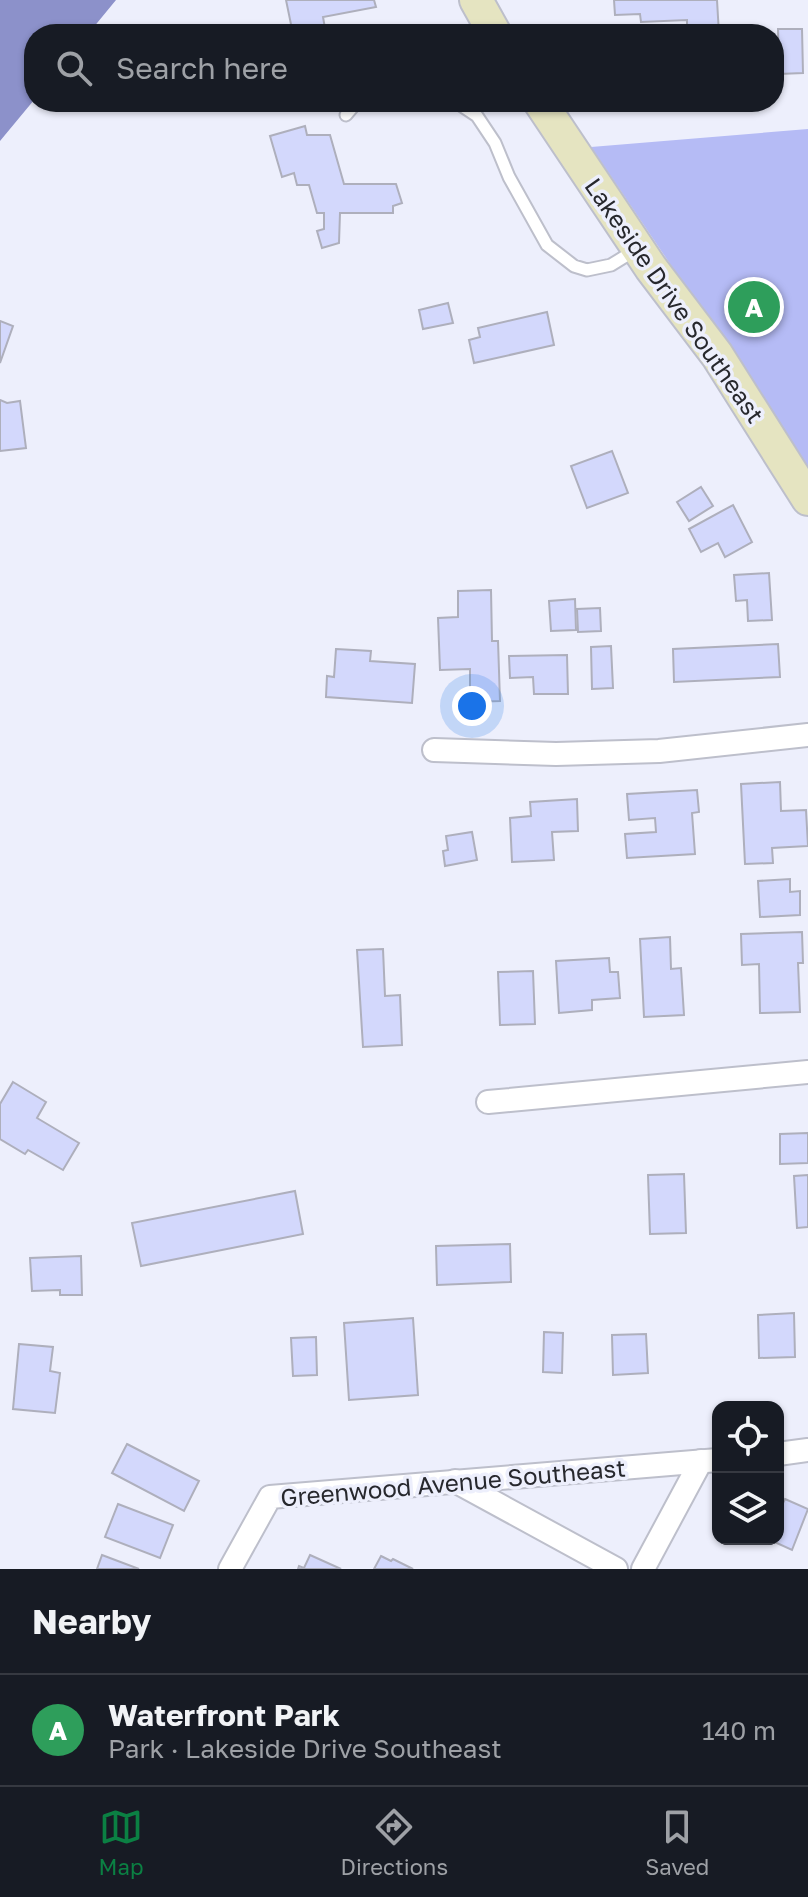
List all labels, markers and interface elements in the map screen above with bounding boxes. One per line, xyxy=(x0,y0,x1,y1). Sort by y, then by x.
search box xyxy=(24,24,784,112)
icon: search xyxy=(52,46,96,90)
text: Search here xyxy=(116,50,288,86)
street label: Lakeside Drive Southeast xyxy=(579,172,771,428)
pin: A xyxy=(728,277,780,337)
your location xyxy=(452,686,492,726)
map controls xyxy=(712,1401,784,1545)
button: locate xyxy=(712,1401,784,1473)
street label: Greenwood Avenue Southeast xyxy=(279,1452,627,1512)
button: layers xyxy=(712,1473,784,1545)
text: Nearby xyxy=(32,1601,152,1641)
text: Waterfront Park xyxy=(108,1697,340,1733)
text: A xyxy=(49,1715,67,1746)
text: 140 m xyxy=(702,1715,776,1746)
text: Park · Lakeside Drive Southeast xyxy=(108,1733,502,1764)
tab: Map xyxy=(99,1805,143,1880)
tab: Directions xyxy=(341,1805,448,1880)
tab: Saved xyxy=(645,1805,709,1880)

